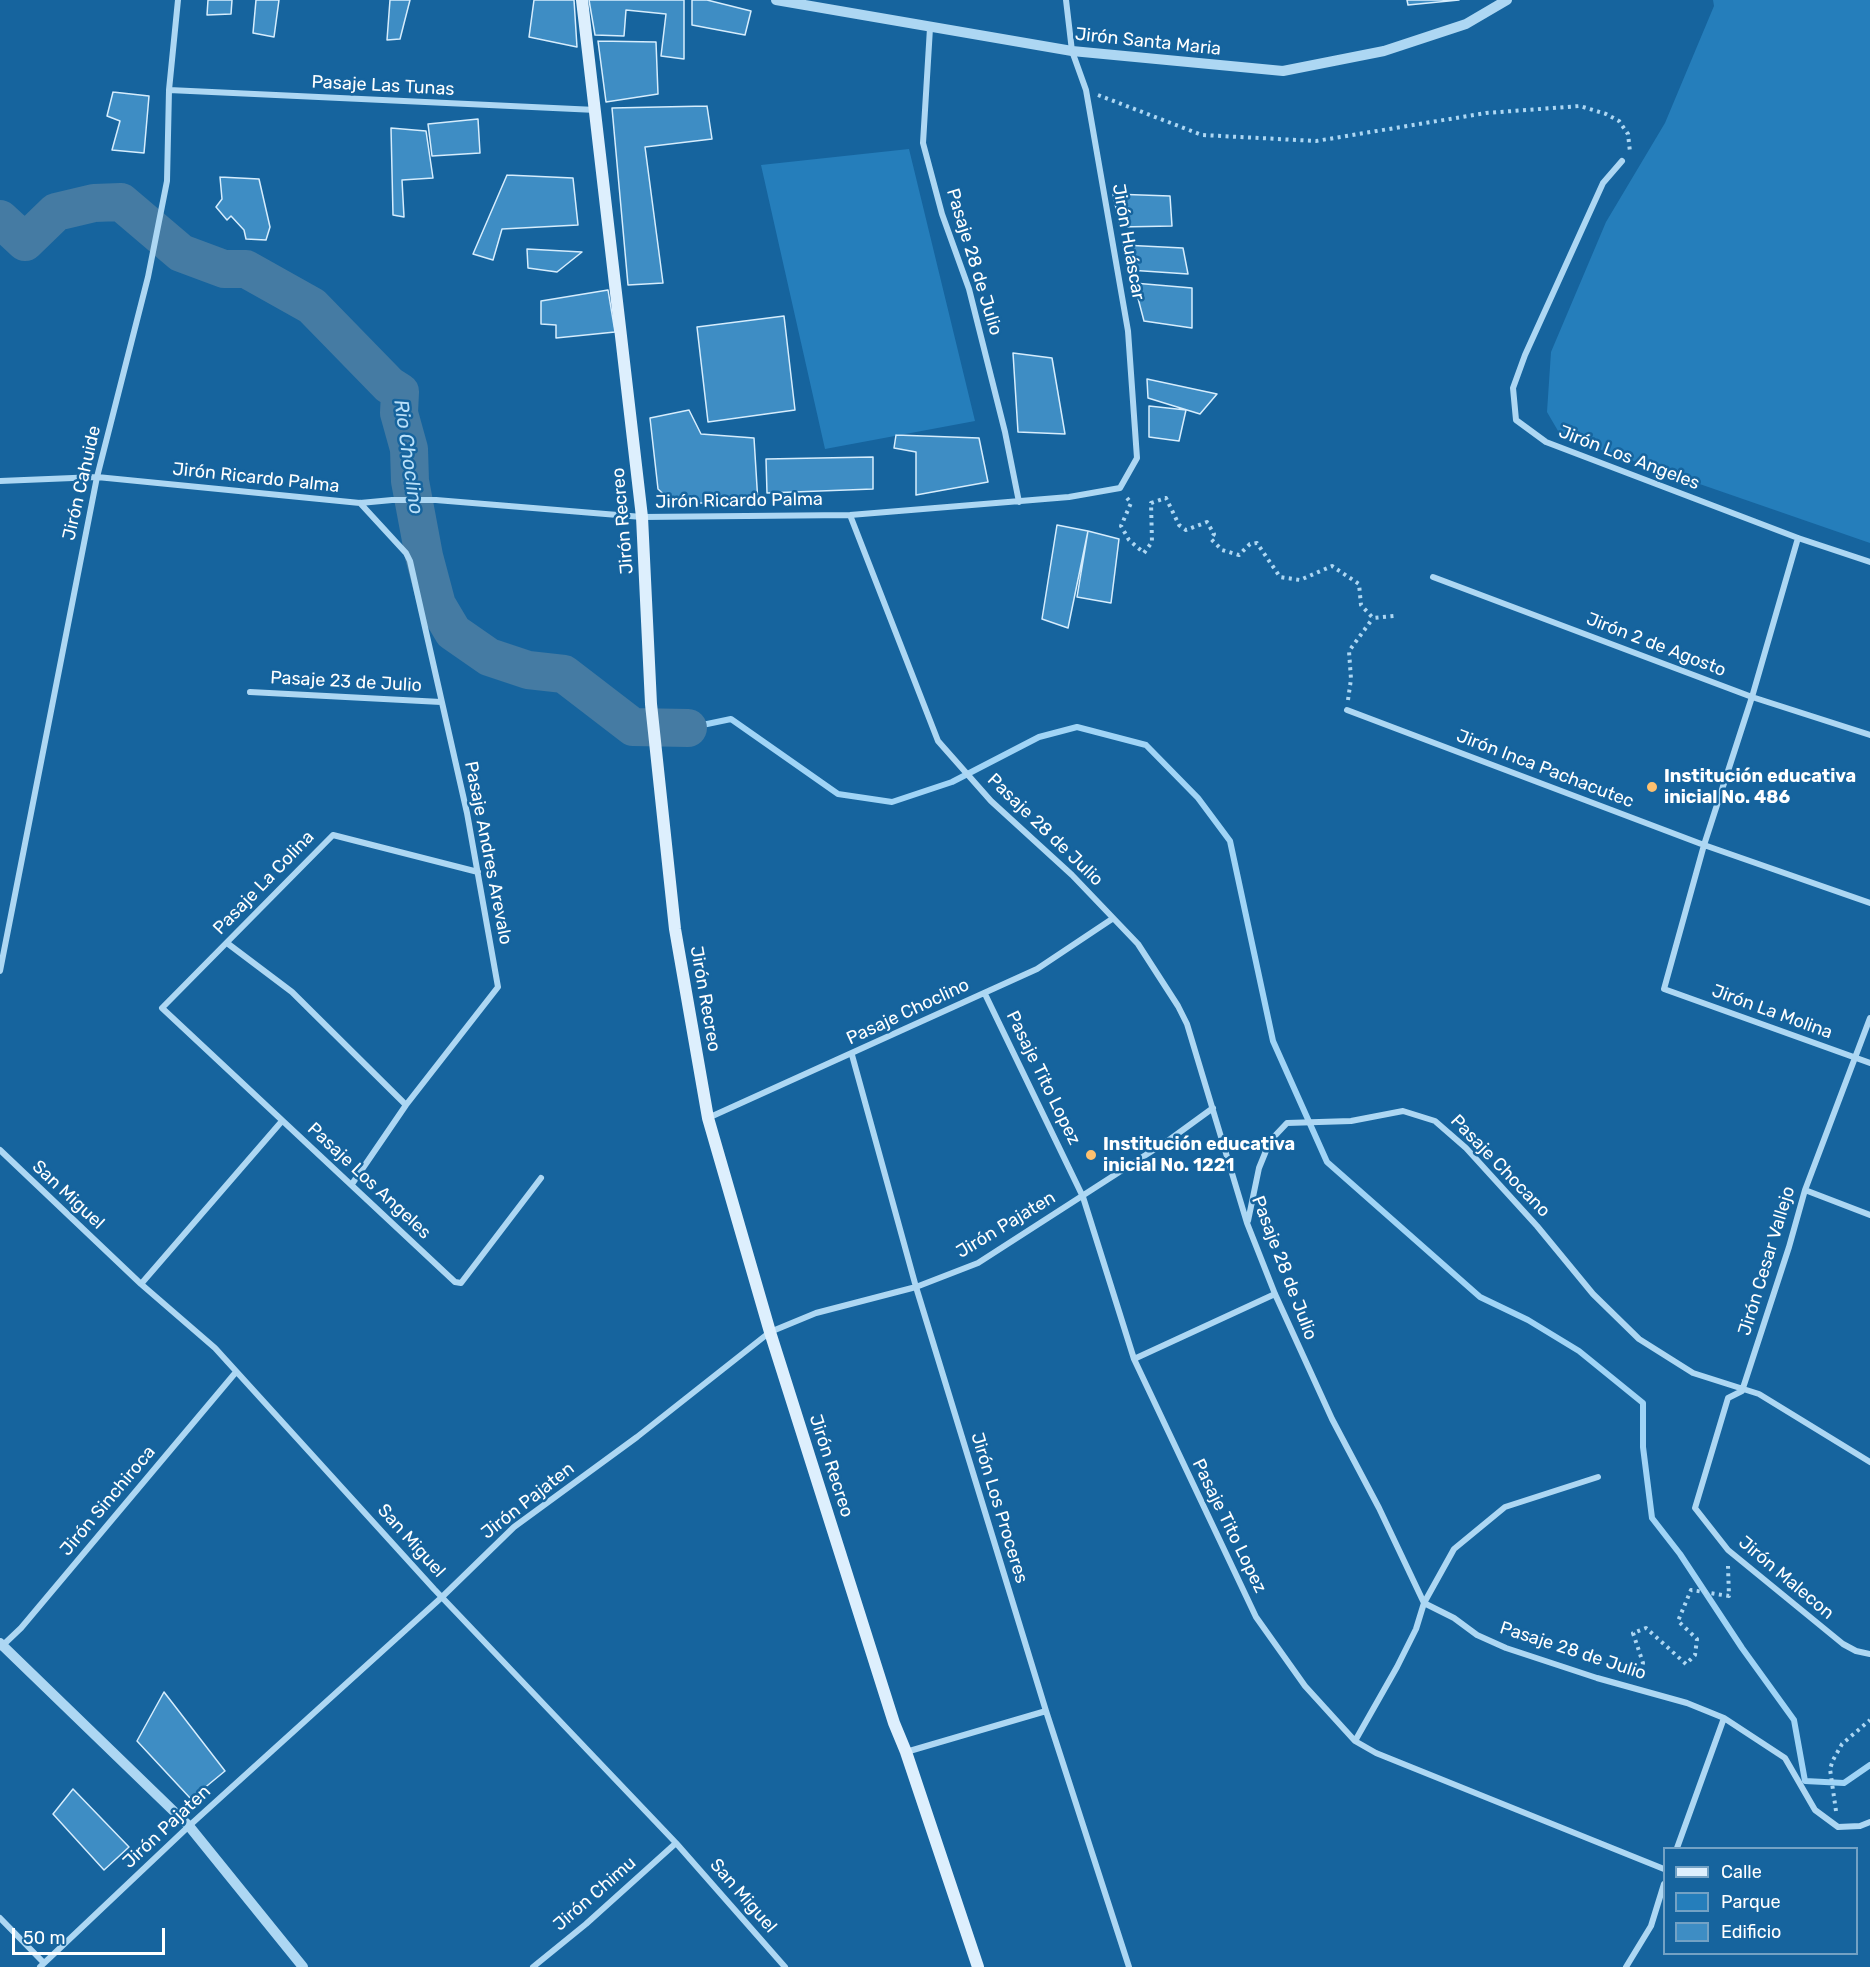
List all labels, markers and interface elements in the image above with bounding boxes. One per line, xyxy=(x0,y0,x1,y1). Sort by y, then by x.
street label: Jirón Santa Maria xyxy=(1074,24,1222,60)
street label: Pasaje Las Tunas xyxy=(311,71,455,101)
street label: Jirón Huáscar xyxy=(1107,182,1149,302)
street label: Pasaje 28 de Julio xyxy=(941,186,1007,338)
water label: Rio Choclino xyxy=(388,398,428,516)
street label: Jirón Los Angeles xyxy=(1555,421,1703,495)
street label: Jirón Cahuide xyxy=(58,424,106,542)
street label: Jirón Ricardo Palma xyxy=(171,458,341,498)
street label: Jirón Recreo xyxy=(608,467,638,575)
street label: Jirón Ricardo Palma xyxy=(655,489,823,513)
street label: Jirón 2 de Agosto xyxy=(1583,608,1729,682)
street label: Pasaje 23 de Julio xyxy=(270,667,422,697)
street label: Jirón Inca Pachacutec xyxy=(1453,725,1637,813)
street label: Pasaje Andres Arevalo xyxy=(460,759,516,947)
place label: Institución educativa inicial No. 486 xyxy=(1664,766,1856,808)
street label: Pasaje 28 de Julio xyxy=(983,769,1107,891)
marker: Institución educativa inicial No. 486 xyxy=(1645,780,1659,794)
street label: Pasaje La Colina xyxy=(209,827,319,939)
street label: Jirón Recreo xyxy=(685,945,725,1053)
street label: Pasaje Choclino xyxy=(843,974,973,1050)
street label: Jirón La Molina xyxy=(1709,980,1835,1044)
street label: Pasaje Tito Lopez xyxy=(1001,1007,1085,1149)
street label: Pasaje Chocano xyxy=(1446,1110,1554,1222)
street label: Pasaje Los Angeles xyxy=(303,1118,435,1244)
place label: Institución educativa inicial No. 1221 xyxy=(1103,1134,1295,1176)
marker: Institución educativa inicial No. 1221 xyxy=(1084,1148,1098,1162)
street label: San Miguel xyxy=(27,1156,109,1234)
street label: Jirón Cesar Vallejo xyxy=(1734,1184,1800,1338)
street label: Jirón Pajaten xyxy=(952,1187,1060,1263)
street label: Pasaje 28 de Julio xyxy=(1247,1193,1321,1343)
street label: Jirón Recreo xyxy=(804,1412,858,1520)
street label: Jirón Los Proceres xyxy=(966,1430,1032,1586)
street label: Jirón Sinchiroca xyxy=(56,1442,160,1560)
street label: Pasaje Tito Lopez xyxy=(1187,1455,1271,1597)
street label: Jirón Pajaten xyxy=(477,1458,579,1544)
street label: San Miguel xyxy=(372,1500,450,1582)
street label: Jirón Malecon xyxy=(1734,1532,1838,1624)
street label: Pasaje 28 de Julio xyxy=(1497,1617,1649,1685)
street label: Jirón Pajaten xyxy=(119,1781,215,1873)
legend xyxy=(1663,1847,1858,1955)
street label: Jirón Chimu xyxy=(549,1852,641,1936)
street label: San Miguel xyxy=(705,1855,781,1937)
text: Calle xyxy=(1721,1861,1762,1883)
text: Parque xyxy=(1721,1891,1781,1913)
scale bar xyxy=(15,1916,168,1954)
text: Edificio xyxy=(1721,1921,1781,1943)
text: 50 m xyxy=(23,1927,66,1949)

